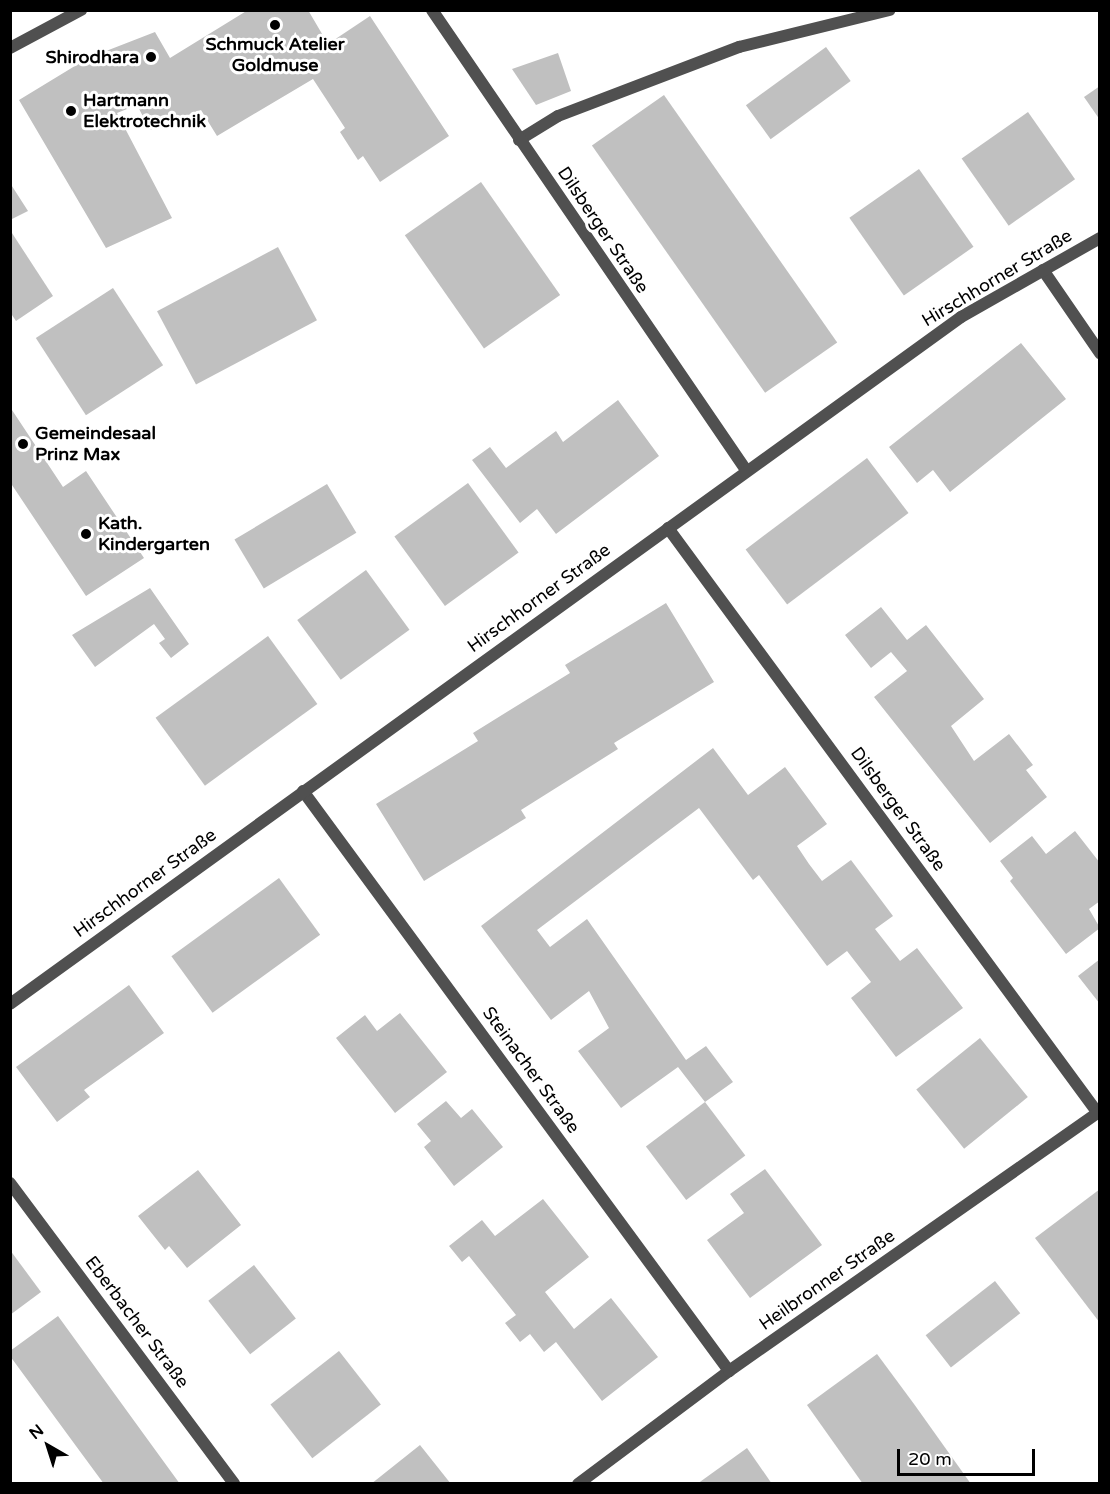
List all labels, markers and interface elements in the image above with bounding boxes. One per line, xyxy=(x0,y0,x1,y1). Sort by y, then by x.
marker: Schmuck Atelier Goldmuse xyxy=(268,18,282,32)
place label: Schmuck Atelier Goldmuse xyxy=(205,34,345,76)
place label: Shirodhara xyxy=(46,46,139,68)
marker: Shirodhara xyxy=(144,50,158,64)
place label: Hartmann Elektrotechnik xyxy=(83,90,206,132)
marker: Hartmann Elektrotechnik xyxy=(64,104,78,118)
street label: Dilsberger Straße xyxy=(553,163,653,297)
street label: Hirschhorner Straße xyxy=(918,225,1076,331)
place label: Gemeindesaal Prinz Max xyxy=(35,423,156,466)
marker: Gemeindesaal Prinz Max xyxy=(16,437,30,451)
place label: Kath. Kindergarten xyxy=(98,513,210,556)
marker: Kath. Kindergarten xyxy=(79,527,93,541)
street label: Hirschhorner Straße xyxy=(463,539,615,657)
street label: Dilsberger Straße xyxy=(846,743,950,875)
street label: Hirschhorner Straße xyxy=(69,824,221,942)
street label: Steinacher Straße xyxy=(478,1002,584,1138)
street label: Heilbronner Straße xyxy=(755,1225,899,1335)
street label: Eberbacher Straße xyxy=(80,1252,194,1392)
north arrow xyxy=(18,1416,78,1476)
text: N xyxy=(25,1420,48,1444)
scale bar xyxy=(900,1437,1038,1475)
text: 20 m xyxy=(908,1448,952,1470)

